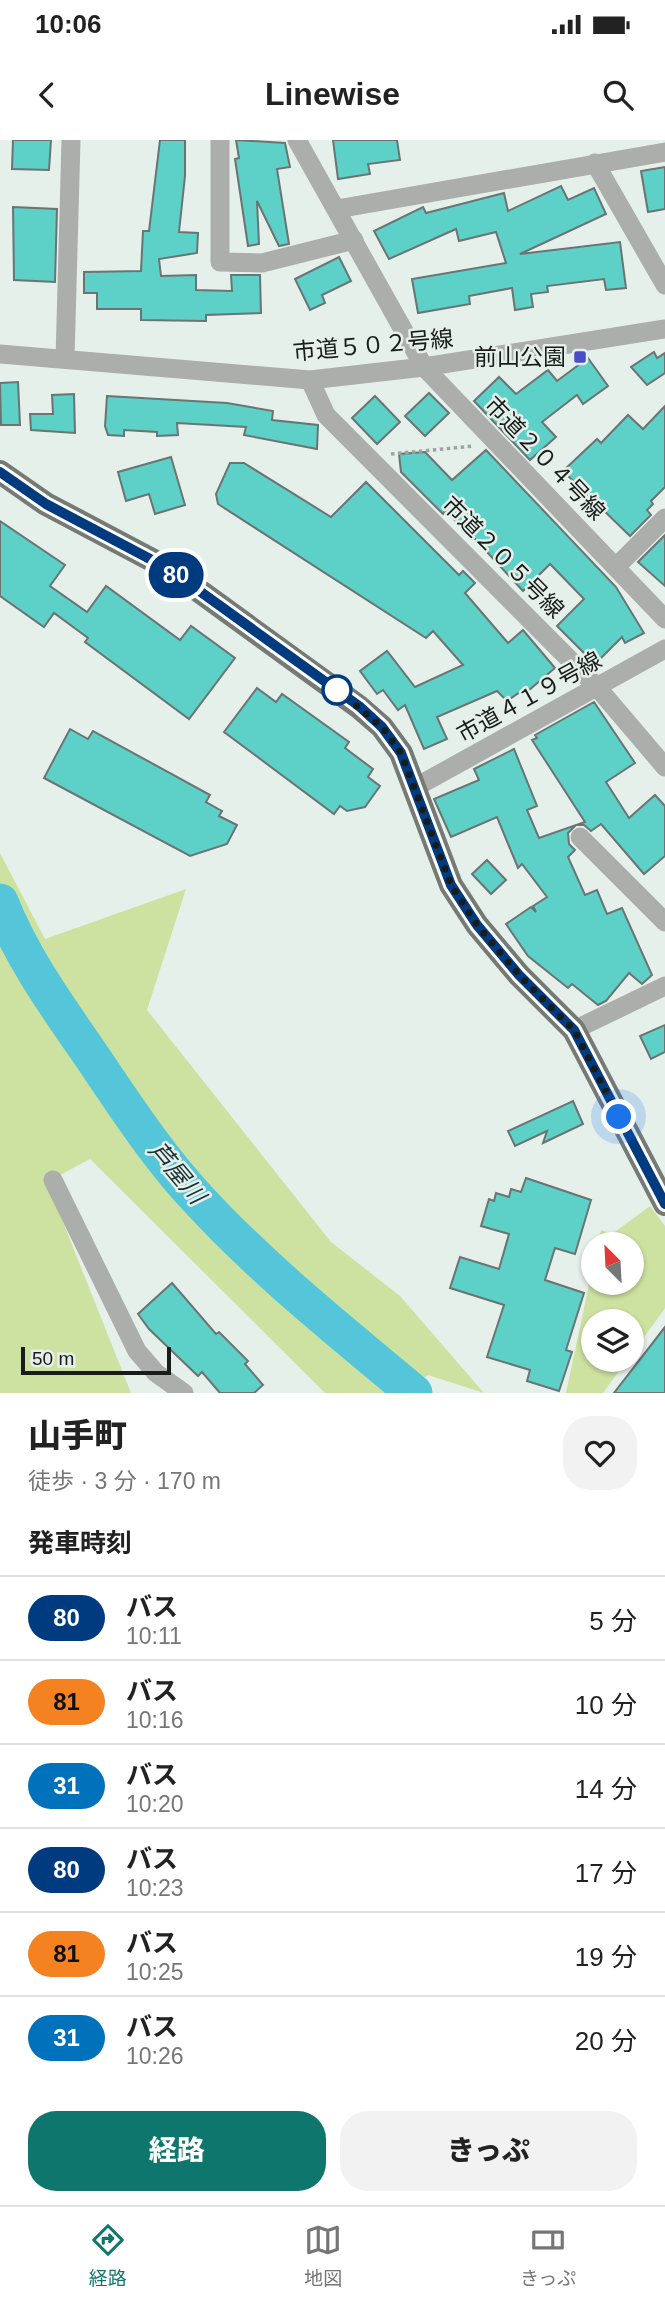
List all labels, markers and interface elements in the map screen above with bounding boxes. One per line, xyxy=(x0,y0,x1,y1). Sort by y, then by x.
text: 10:06 xyxy=(35,9,102,39)
icon: back xyxy=(28,76,66,114)
text: Linewise xyxy=(265,76,400,112)
icon: search xyxy=(599,76,637,114)
street label: 市道５０２号線 xyxy=(292,325,454,365)
place label: 前山公園 xyxy=(474,344,566,370)
marker: 前山公園 xyxy=(572,349,588,365)
street label: 市道２０４号線 xyxy=(480,391,610,525)
street label: 市道２０５号線 xyxy=(437,491,569,623)
line badge: 80 xyxy=(144,552,208,598)
text: 80 xyxy=(163,561,189,588)
street label: 市道４１９号線 xyxy=(452,647,606,747)
unlabelled marker xyxy=(322,675,352,705)
your location xyxy=(601,1099,636,1134)
water label: 芦屋川 xyxy=(144,1136,213,1211)
north arrow xyxy=(581,1232,644,1295)
map controls xyxy=(581,1232,644,1372)
button: layers xyxy=(581,1309,644,1372)
scale bar xyxy=(21,1344,172,1376)
text: 50 m xyxy=(32,1348,74,1369)
button: heart xyxy=(563,1416,637,1490)
text: 山手町 xyxy=(28,1417,127,1454)
text: 徒歩 · 3 分 · 170 m xyxy=(28,1468,221,1494)
text: 発車時刻 xyxy=(28,1528,132,1558)
text: バス xyxy=(126,1592,178,1622)
text: 80 xyxy=(53,1604,80,1631)
text: 5 分 xyxy=(589,1606,637,1636)
text: 10:11 xyxy=(126,1623,182,1649)
text: バス xyxy=(126,1676,178,1706)
text: 81 xyxy=(53,1688,80,1715)
text: 10 分 xyxy=(575,1690,637,1720)
text: 10:16 xyxy=(126,1707,184,1733)
text: バス xyxy=(126,1760,178,1790)
text: 31 xyxy=(53,1772,80,1799)
text: 14 分 xyxy=(575,1774,637,1804)
text: 10:20 xyxy=(126,1791,184,1817)
text: バス xyxy=(126,1844,178,1874)
text: 80 xyxy=(53,1856,80,1883)
text: 17 分 xyxy=(575,1858,637,1888)
text: 10:23 xyxy=(126,1875,184,1901)
text: バス xyxy=(126,1928,178,1958)
text: 81 xyxy=(53,1940,80,1967)
text: 19 分 xyxy=(575,1942,637,1972)
text: 10:25 xyxy=(126,1959,184,1985)
text: バス xyxy=(126,2012,178,2042)
text: 31 xyxy=(53,2024,80,2051)
text: 20 分 xyxy=(575,2026,637,2056)
text: 10:26 xyxy=(126,2043,184,2069)
button: 経路 xyxy=(28,2111,326,2191)
button: きっぷ xyxy=(340,2111,637,2191)
tab: 経路 xyxy=(89,2221,127,2290)
tab: 地図 xyxy=(304,2221,342,2290)
tab: きっぷ xyxy=(520,2221,576,2290)

